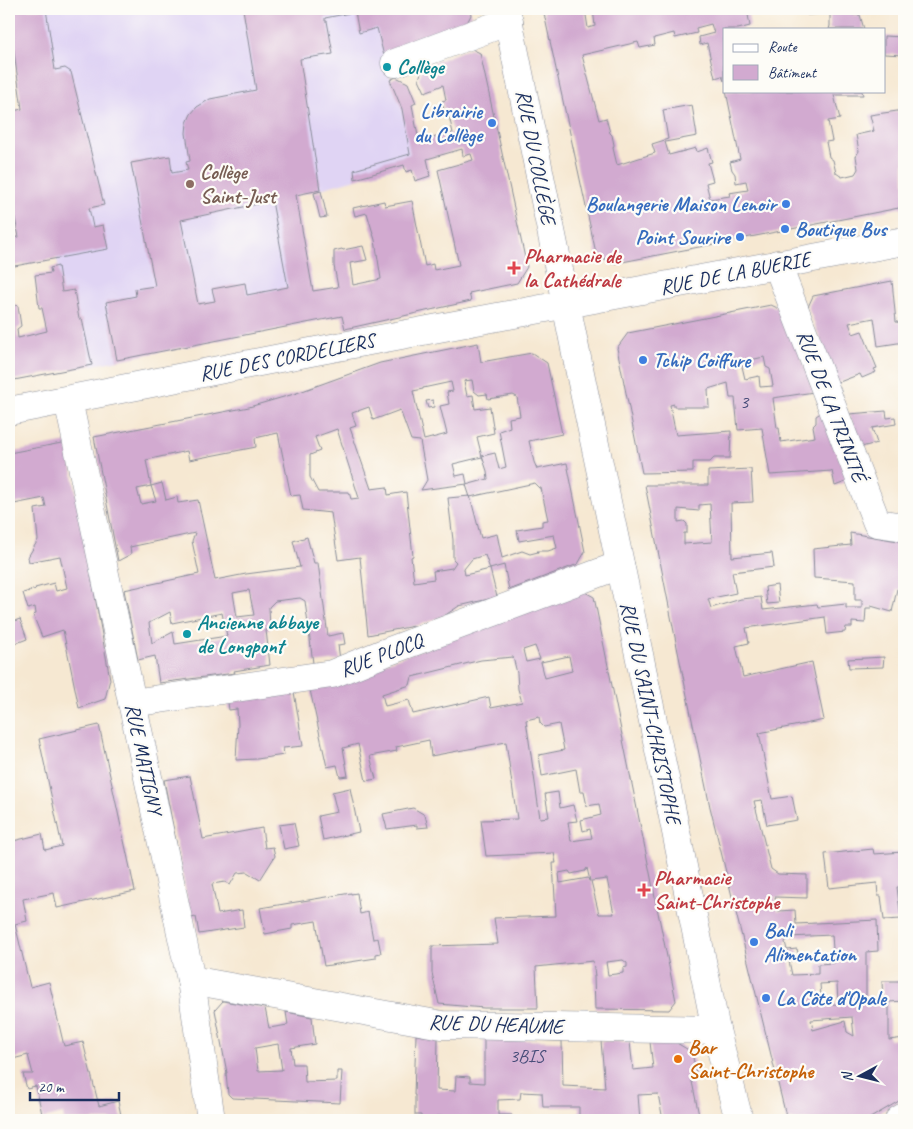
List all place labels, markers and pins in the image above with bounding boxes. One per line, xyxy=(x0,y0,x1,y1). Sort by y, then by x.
place label: Collège xyxy=(397,54,446,80)
marker: Collège xyxy=(381,61,393,73)
place label: Librairie du Collège xyxy=(414,98,484,148)
marker: Librairie du Collège xyxy=(486,117,498,129)
place label: Collège Saint-Just xyxy=(200,159,278,209)
marker: Collège Saint-Just xyxy=(184,178,196,190)
place label: Boulangerie Maison Lenoir xyxy=(586,191,778,217)
marker: Boulangerie Maison Lenoir xyxy=(780,198,792,210)
place label: Boutique Bus xyxy=(795,216,889,242)
marker: Boutique Bus xyxy=(779,223,791,235)
place label: Point Sourire xyxy=(635,224,732,250)
marker: Point Sourire xyxy=(734,231,746,243)
place label: Pharmacie de la Cathédrale xyxy=(524,243,623,293)
marker: Pharmacie de la Cathédrale xyxy=(508,262,520,274)
place label: Tchip Coiffure xyxy=(653,347,752,373)
marker: Tchip Coiffure xyxy=(637,354,649,366)
place label: Ancienne abbaye de Longpont xyxy=(197,609,320,659)
marker: Ancienne abbaye de Longpont xyxy=(181,628,193,640)
place label: Pharmacie Saint-Christophe xyxy=(654,865,781,915)
marker: Pharmacie Saint-Christophe xyxy=(638,884,650,896)
place label: Bali Alimentation xyxy=(764,917,858,967)
marker: Bali Alimentation xyxy=(748,936,760,948)
place label: La Côte d'Opale xyxy=(776,985,888,1011)
marker: La Côte d'Opale xyxy=(760,992,772,1004)
place label: Bar Saint-Christophe xyxy=(688,1034,815,1084)
marker: Bar Saint-Christophe xyxy=(672,1053,684,1065)

